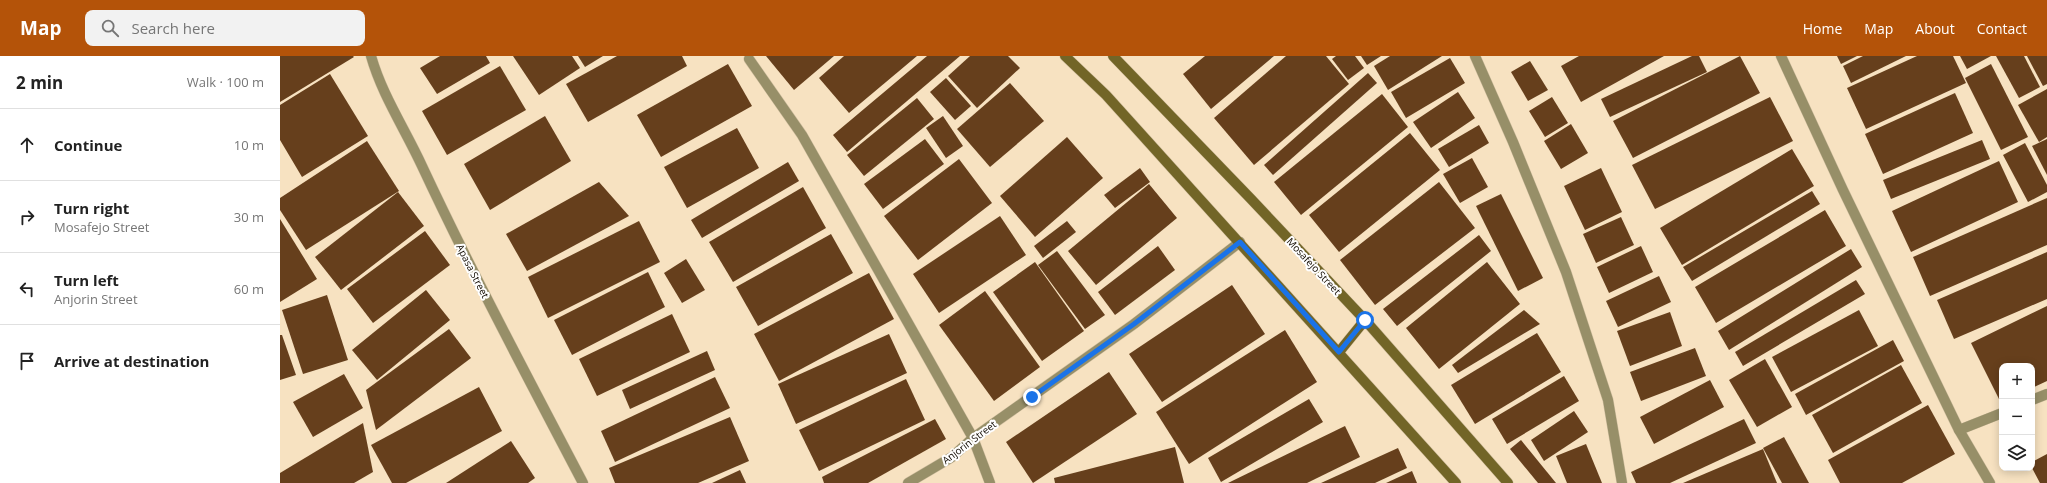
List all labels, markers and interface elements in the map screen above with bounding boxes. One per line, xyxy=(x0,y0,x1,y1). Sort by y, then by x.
search box xyxy=(85,10,365,46)
text: Map xyxy=(20,15,61,41)
icon: search xyxy=(99,17,121,39)
text: Search here xyxy=(131,18,215,38)
text: Home xyxy=(1803,19,1842,38)
text: Map xyxy=(1864,19,1893,38)
text: About xyxy=(1915,19,1955,38)
text: Contact xyxy=(1977,19,2027,38)
text: 2 min xyxy=(16,71,63,94)
text: Walk · 100 m xyxy=(187,73,264,91)
icon: ahead xyxy=(16,134,38,156)
text: Continue xyxy=(54,135,122,155)
text: 10 m xyxy=(234,136,264,154)
text: Turn right xyxy=(54,198,129,218)
icon: right xyxy=(16,206,38,228)
text: 30 m xyxy=(234,208,264,226)
text: Mosafejo Street xyxy=(54,218,149,236)
street label: Mosafejo Street xyxy=(1284,234,1344,298)
street label: Apasa Street xyxy=(453,242,493,301)
text: Turn left xyxy=(54,270,119,290)
icon: left xyxy=(16,278,38,300)
text: 60 m xyxy=(234,280,264,298)
text: Anjorin Street xyxy=(54,290,138,308)
route start xyxy=(1356,311,1374,329)
icon: arrive xyxy=(16,350,38,372)
text: Arrive at destination xyxy=(54,351,209,371)
map controls xyxy=(1999,363,2035,471)
button: + xyxy=(1999,363,2035,399)
route end xyxy=(1023,388,1041,406)
button: − xyxy=(1999,399,2035,435)
street label: Anjorin Street xyxy=(939,417,999,467)
button: layers xyxy=(1999,435,2035,471)

